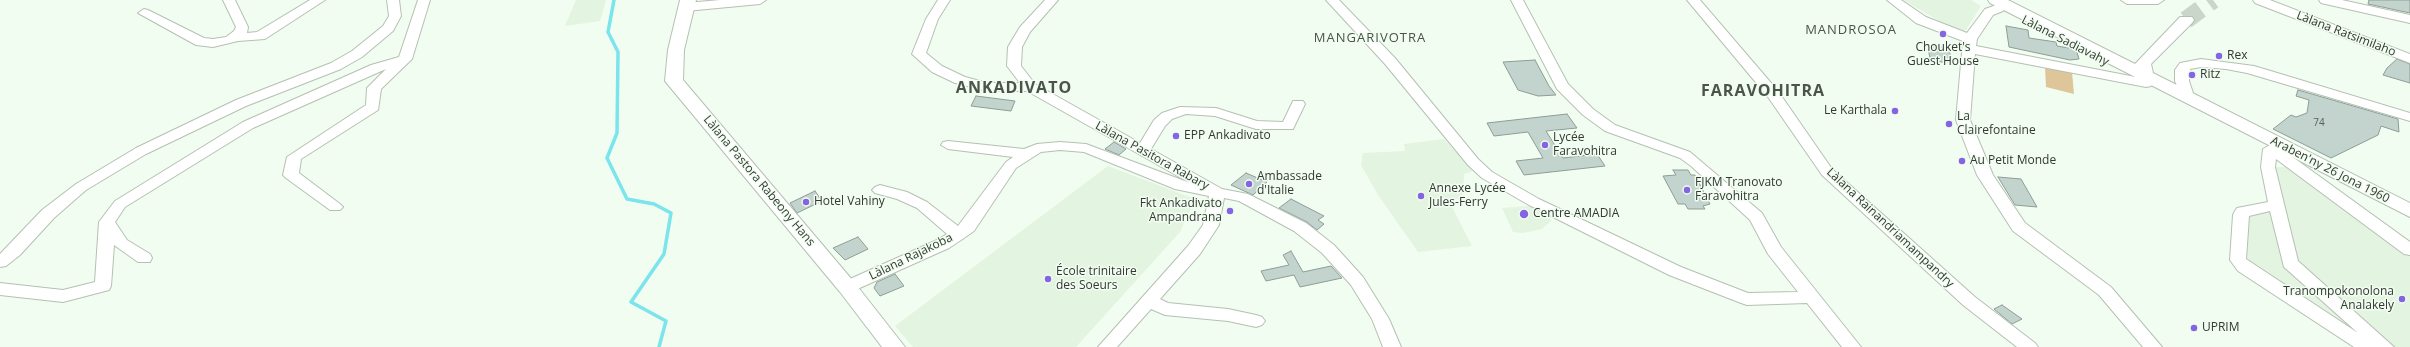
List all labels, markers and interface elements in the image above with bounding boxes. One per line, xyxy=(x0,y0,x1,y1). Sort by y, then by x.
street label: Làlana Ratsimilaho xyxy=(2294,8,2398,60)
street label: Làlana Sadiavahy xyxy=(2019,13,2111,69)
district label: MANDROSOA xyxy=(1805,22,1897,38)
marker: Chouket's Guest House xyxy=(1938,29,1948,39)
district label: MANGARIVOTRA xyxy=(1314,30,1426,46)
place label: Chouket's Guest House xyxy=(1907,41,1979,69)
place label: Rex xyxy=(2227,49,2247,63)
marker: Rex xyxy=(2214,51,2224,61)
place label: Ritz xyxy=(2200,68,2220,82)
marker: Ritz xyxy=(2187,70,2197,80)
district label: ANKADIVATO xyxy=(956,78,1072,98)
district label: FARAVOHITRA xyxy=(1701,81,1825,101)
place label: Le Karthala xyxy=(1824,104,1887,118)
marker: Le Karthala xyxy=(1890,106,1900,116)
place label: La Clairefontaine xyxy=(1957,110,2036,138)
street label: Làlana Pastora Rabeony Hans xyxy=(700,113,818,249)
house number: 74 xyxy=(2313,117,2325,129)
street label: Làlana Pasitora Rabary xyxy=(1093,119,1211,193)
marker: La Clairefontaine xyxy=(1944,119,1954,129)
place label: EPP Ankadivato xyxy=(1184,129,1271,143)
marker: EPP Ankadivato xyxy=(1171,131,1181,141)
place label: Lycée Faravohitra xyxy=(1553,131,1617,159)
street label: Araben'ny 26 Jona 1960 xyxy=(2268,134,2392,206)
marker: Lycée Faravohitra xyxy=(1540,140,1550,150)
place label: Au Petit Monde xyxy=(1970,154,2056,168)
marker: Au Petit Monde xyxy=(1957,156,1967,166)
street label: Làlana Rainandriamampandry xyxy=(1823,165,1957,291)
place label: Ambassade d'Italie xyxy=(1257,170,1322,198)
place label: FJKM Tranovato Faravohitra xyxy=(1695,176,1783,204)
marker: Ambassade d'Italie xyxy=(1244,179,1254,189)
place label: Annexe Lycée Jules-Ferry xyxy=(1429,182,1506,210)
marker: FJKM Tranovato Faravohitra xyxy=(1682,185,1692,195)
marker: Annexe Lycée Jules-Ferry xyxy=(1416,191,1426,201)
place label: Hotel Vahiny xyxy=(814,195,885,209)
marker: Hotel Vahiny xyxy=(801,197,811,207)
place label: Fkt Ankadivato Ampandrana xyxy=(1140,197,1222,225)
marker: Fkt Ankadivato Ampandrana xyxy=(1225,206,1235,216)
place label: Centre AMADIA xyxy=(1533,207,1619,221)
marker: Centre AMADIA xyxy=(1518,208,1530,220)
street label: Làlana Rajakoba xyxy=(867,231,955,283)
place label: École trinitaire des Soeurs xyxy=(1056,265,1137,293)
marker: École trinitaire des Soeurs xyxy=(1043,274,1053,284)
place label: Tranompokonolona Analakely xyxy=(2283,285,2394,313)
marker: Tranompokonolona Analakely xyxy=(2397,294,2407,304)
place label: UPRIM xyxy=(2202,321,2240,335)
marker: UPRIM xyxy=(2189,323,2199,333)

